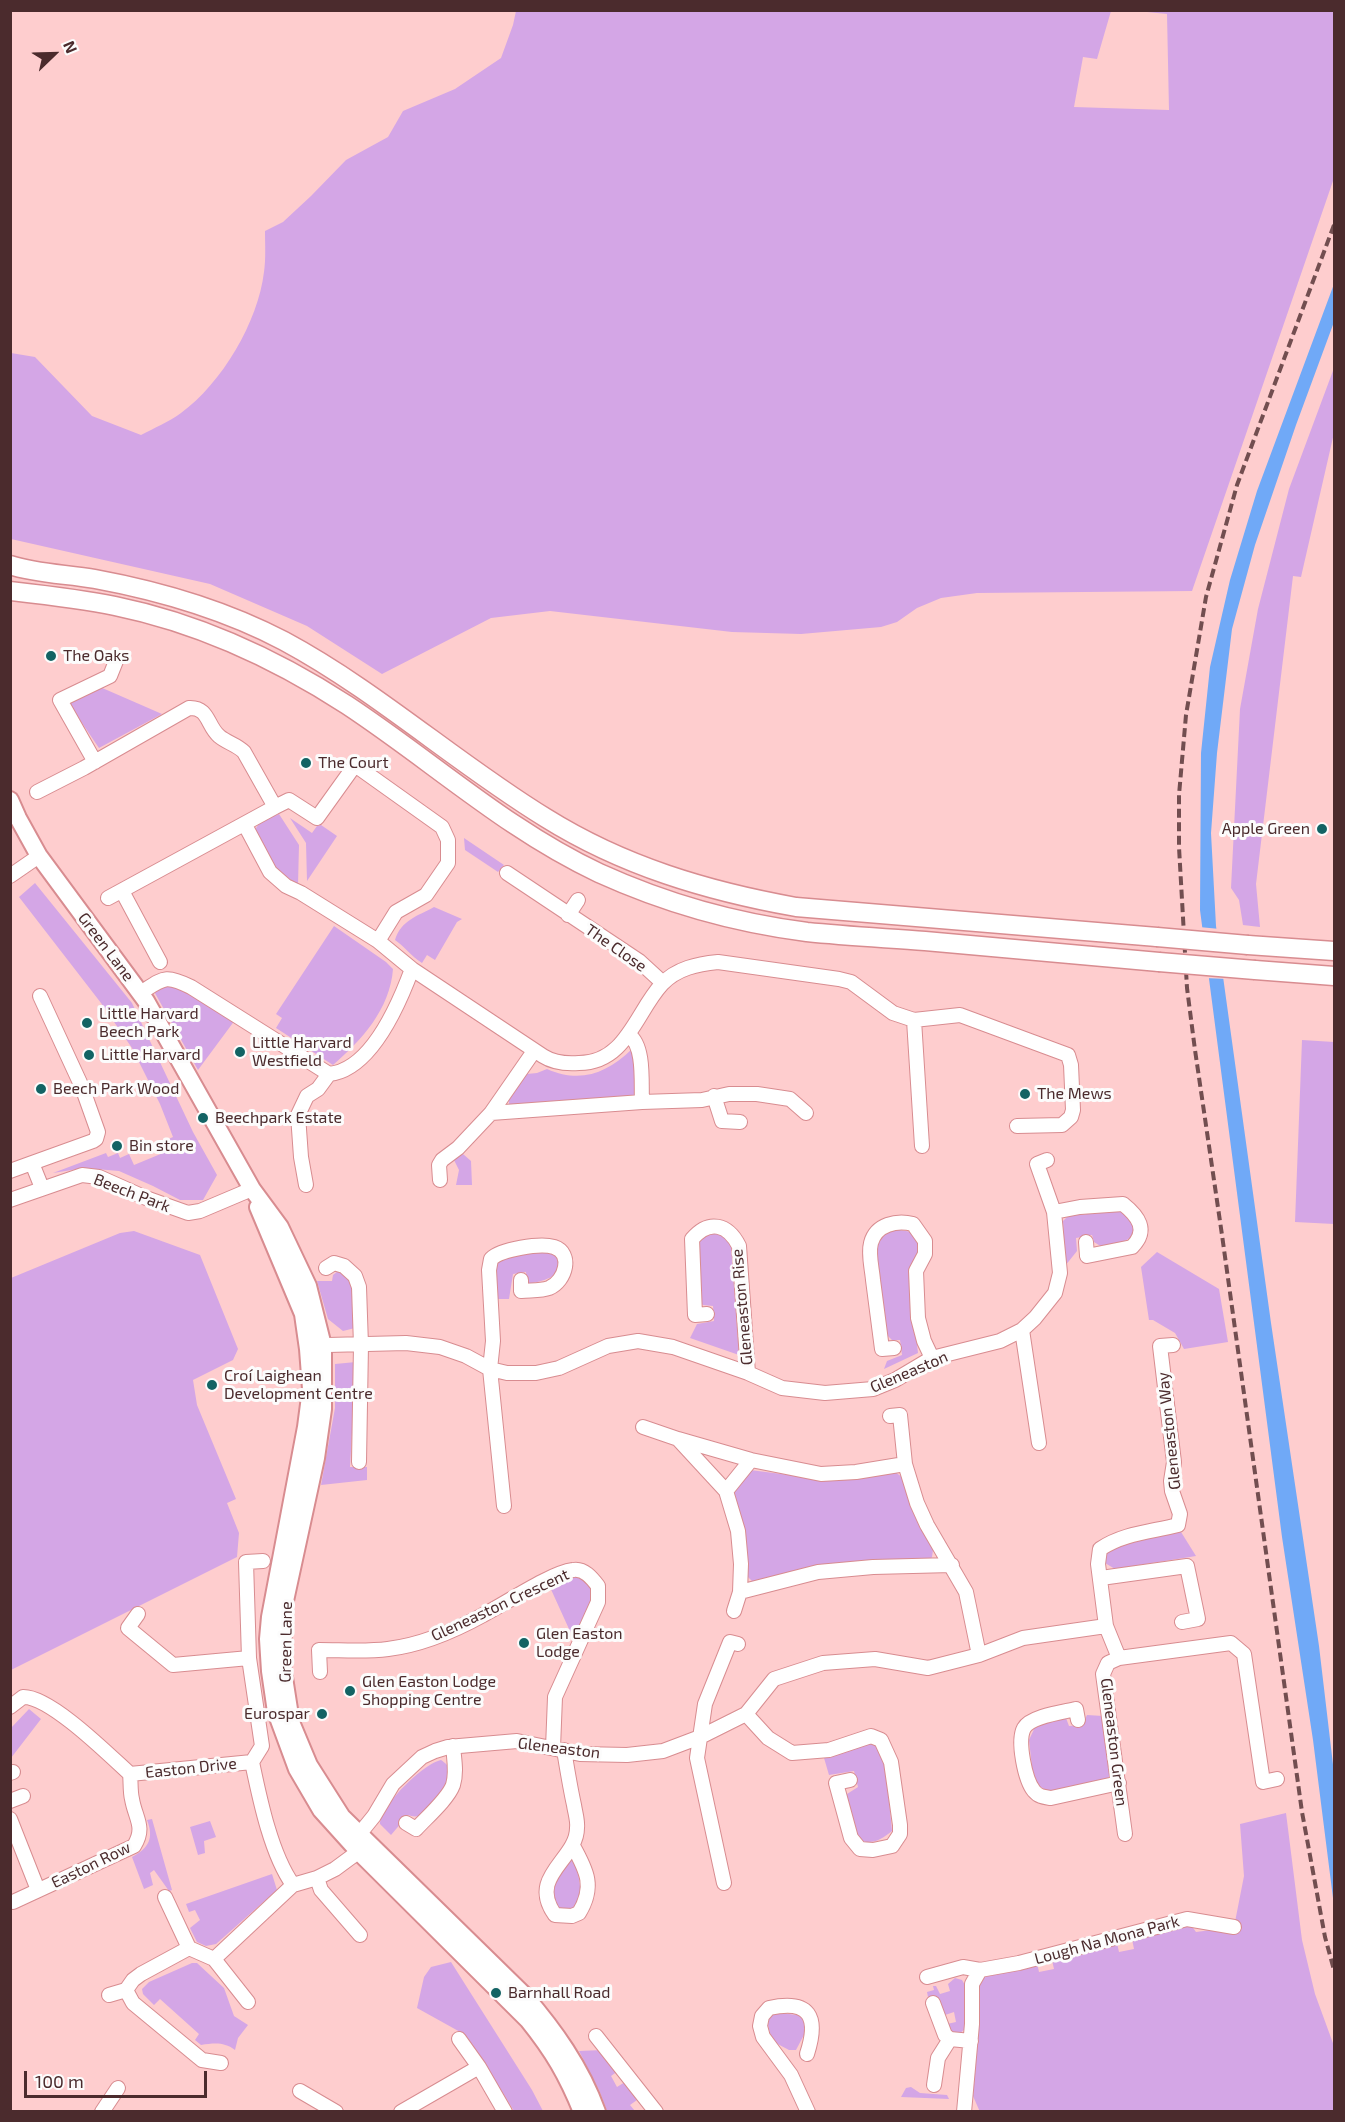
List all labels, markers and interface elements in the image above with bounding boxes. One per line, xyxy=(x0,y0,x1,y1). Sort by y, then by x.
north arrow xyxy=(24,24,84,84)
text: N xyxy=(60,38,82,56)
place label: The Oaks xyxy=(63,646,129,666)
marker: The Oaks xyxy=(44,649,58,663)
place label: The Court xyxy=(318,753,389,773)
marker: The Court xyxy=(299,756,313,770)
place label: Apple Green xyxy=(1222,819,1310,839)
marker: Apple Green xyxy=(1315,822,1329,836)
street label: Green Lane xyxy=(74,909,138,985)
street label: The Close xyxy=(582,920,650,976)
place label: Little Harvard Beech Park xyxy=(99,1004,199,1042)
marker: Little Harvard Beech Park xyxy=(80,1016,94,1030)
place label: Little Harvard Westfield xyxy=(252,1033,352,1071)
place label: Little Harvard xyxy=(101,1045,201,1065)
marker: Little Harvard Westfield xyxy=(233,1045,247,1059)
marker: Little Harvard xyxy=(82,1048,96,1062)
place label: Beech Park Wood xyxy=(53,1079,179,1099)
marker: Beech Park Wood xyxy=(34,1082,48,1096)
place label: The Mews xyxy=(1037,1084,1112,1104)
marker: The Mews xyxy=(1018,1087,1032,1101)
place label: Beechpark Estate xyxy=(215,1108,342,1128)
marker: Beechpark Estate xyxy=(196,1111,210,1125)
place label: Bin store xyxy=(129,1136,194,1156)
marker: Bin store xyxy=(110,1139,124,1153)
street label: Beech Park xyxy=(91,1170,173,1216)
street label: Gleneaston Rise xyxy=(727,1248,757,1366)
street label: Gleneaston xyxy=(867,1347,951,1397)
place label: Croí Laighean Development Centre xyxy=(224,1366,373,1404)
street label: Gleneaston Way xyxy=(1153,1371,1185,1491)
marker: Croí Laighean Development Centre xyxy=(205,1378,219,1392)
street label: Gleneaston Crescent xyxy=(428,1565,572,1645)
street label: Green Lane xyxy=(276,1601,296,1683)
place label: Glen Easton Lodge xyxy=(536,1624,623,1662)
marker: Glen Easton Lodge xyxy=(517,1636,531,1650)
place label: Glen Easton Lodge Shopping Centre xyxy=(362,1672,496,1710)
street label: Gleneaston Green xyxy=(1097,1677,1131,1807)
marker: Glen Easton Lodge Shopping Centre xyxy=(343,1684,357,1698)
place label: Eurospar xyxy=(244,1704,310,1724)
marker: Eurospar xyxy=(315,1707,329,1721)
street label: Gleneaston xyxy=(517,1733,601,1763)
street label: Easton Drive xyxy=(144,1754,238,1782)
street label: Easton Row xyxy=(48,1838,134,1892)
street label: Lough Na Mona Park xyxy=(1032,1911,1182,1969)
place label: Barnhall Road xyxy=(508,1983,610,2003)
marker: Barnhall Road xyxy=(489,1986,503,2000)
scale bar xyxy=(27,2059,210,2097)
text: 100 m xyxy=(35,2070,84,2092)

